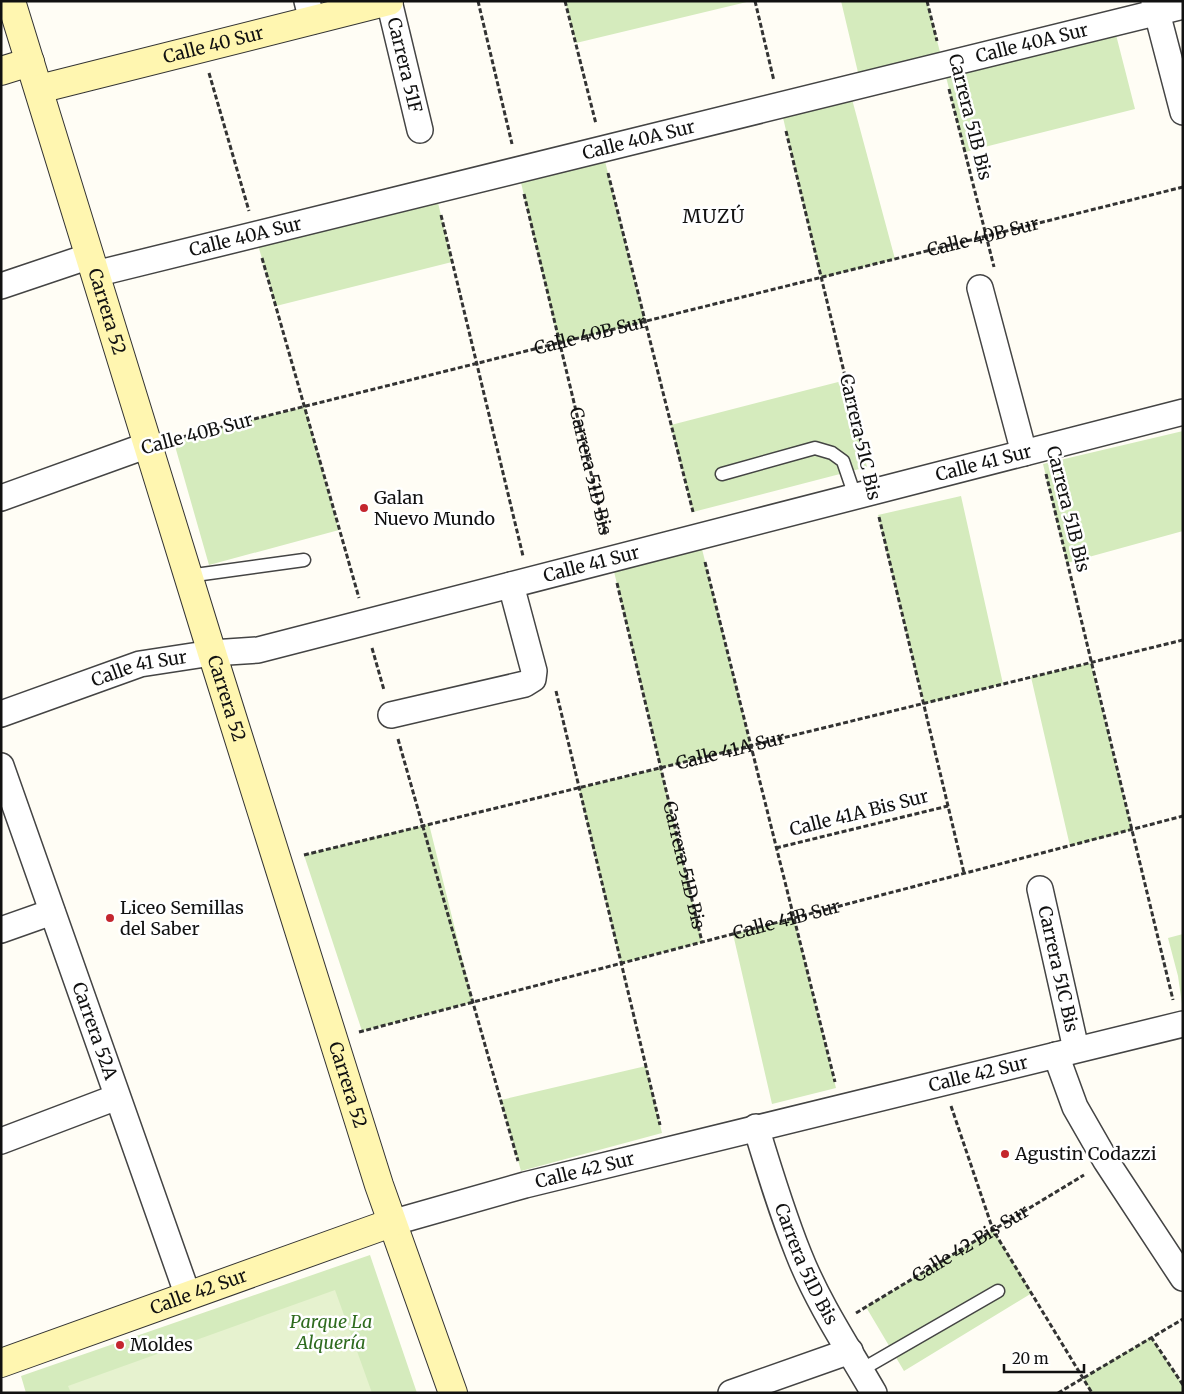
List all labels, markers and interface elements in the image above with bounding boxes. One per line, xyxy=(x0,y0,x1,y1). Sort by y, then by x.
street label: Carrera 51F xyxy=(382,15,427,115)
street label: Calle 40A Sur xyxy=(973,18,1091,68)
street label: Calle 40 Sur xyxy=(161,21,266,68)
street label: Carrera 51B Bis xyxy=(944,51,997,182)
street label: Calle 40A Sur xyxy=(580,115,697,165)
district label: MUZÚ xyxy=(683,204,745,228)
street label: Calle 40A Sur xyxy=(187,211,304,261)
street label: Calle 40B Sur xyxy=(925,211,1041,261)
street label: Carrera 52 xyxy=(83,265,131,357)
street label: Calle 40B Sur xyxy=(532,310,648,360)
street label: Carrera 51C Bis xyxy=(835,372,886,502)
street label: Carrera 51D Bis xyxy=(565,405,617,537)
street label: Calle 40B Sur xyxy=(139,408,255,459)
street label: Calle 41 Sur xyxy=(933,439,1034,486)
street label: Carrera 51B Bis xyxy=(1042,443,1095,574)
place label: Galan Nuevo Mundo xyxy=(374,486,495,530)
marker: Galan Nuevo Mundo xyxy=(358,502,370,514)
street label: Calle 41 Sur xyxy=(541,540,642,587)
street label: Calle 41 Sur xyxy=(88,645,189,692)
street label: Carrera 52 xyxy=(202,652,251,744)
street label: Calle 41A Sur xyxy=(673,726,787,775)
street label: Calle 41A Bis Sur xyxy=(787,784,931,841)
street label: Carrera 51D Bis xyxy=(658,799,711,931)
street label: Calle 41B Sur xyxy=(730,894,843,945)
place label: Liceo Semillas del Saber xyxy=(120,896,244,940)
street label: Carrera 51C Bis xyxy=(1033,904,1084,1034)
marker: Liceo Semillas del Saber xyxy=(104,912,116,924)
street label: Carrera 52A xyxy=(67,979,123,1083)
street label: Carrera 52 xyxy=(324,1039,372,1131)
street label: Calle 42 Sur xyxy=(926,1050,1030,1097)
place label: Agustin Codazzi xyxy=(1014,1142,1157,1165)
street label: Calle 42 Sur xyxy=(533,1147,637,1193)
marker: Agustin Codazzi xyxy=(999,1148,1011,1160)
street label: Calle 42 Bis Sur xyxy=(908,1199,1033,1287)
street label: Carrera 51D Bis xyxy=(770,1200,843,1329)
street label: Calle 42 Sur xyxy=(147,1264,250,1320)
park label: Parque La Alquería xyxy=(290,1310,372,1354)
place label: Moldes xyxy=(130,1333,193,1356)
marker: Moldes xyxy=(114,1339,126,1351)
scale bar xyxy=(1004,1342,1084,1374)
text: 20 m xyxy=(1012,1349,1049,1368)

